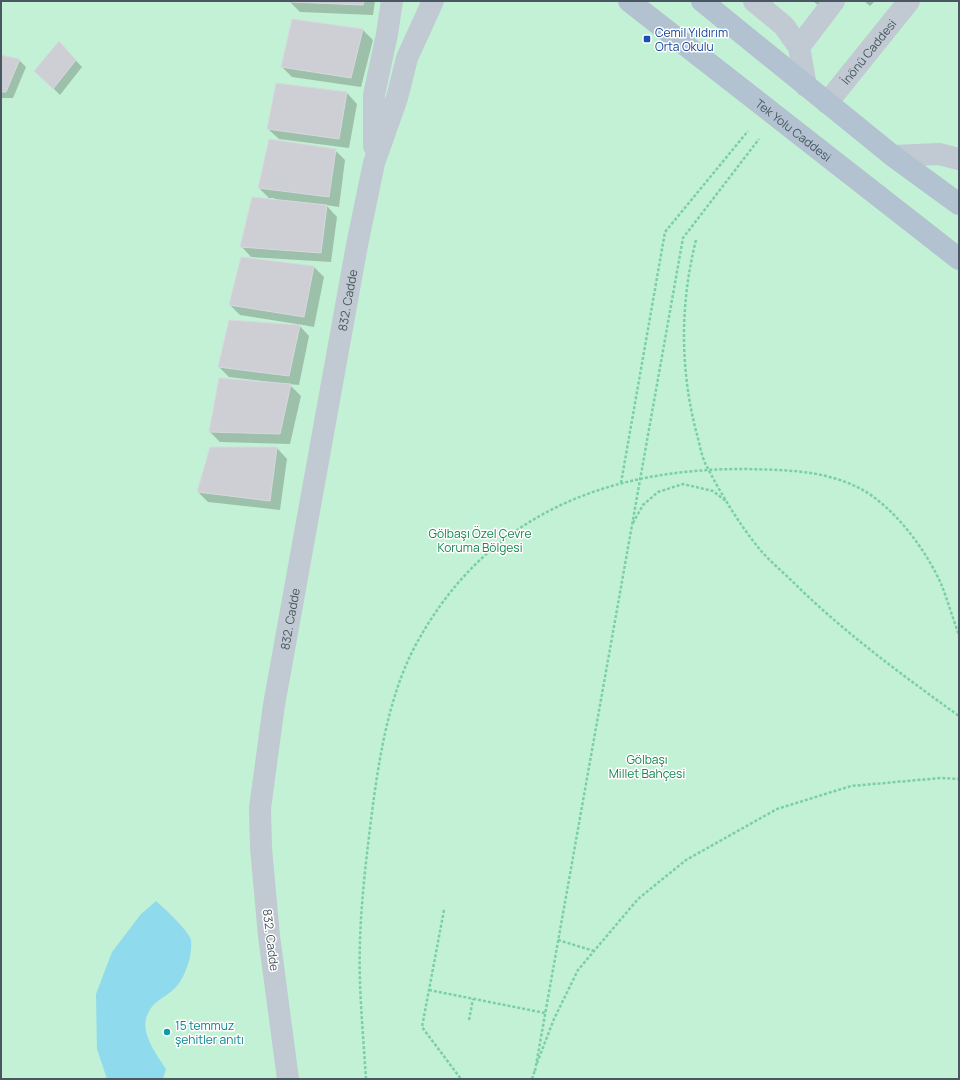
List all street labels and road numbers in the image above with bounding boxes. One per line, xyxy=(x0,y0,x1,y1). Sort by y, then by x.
street label: İnönü Caddesi xyxy=(837,15,900,88)
street label: Tek Yolu Caddesi xyxy=(752,95,835,165)
street label: 832. Cadde xyxy=(333,268,361,332)
street label: 832. Cadde xyxy=(276,587,303,651)
street label: 832. Cadde xyxy=(259,908,283,972)

